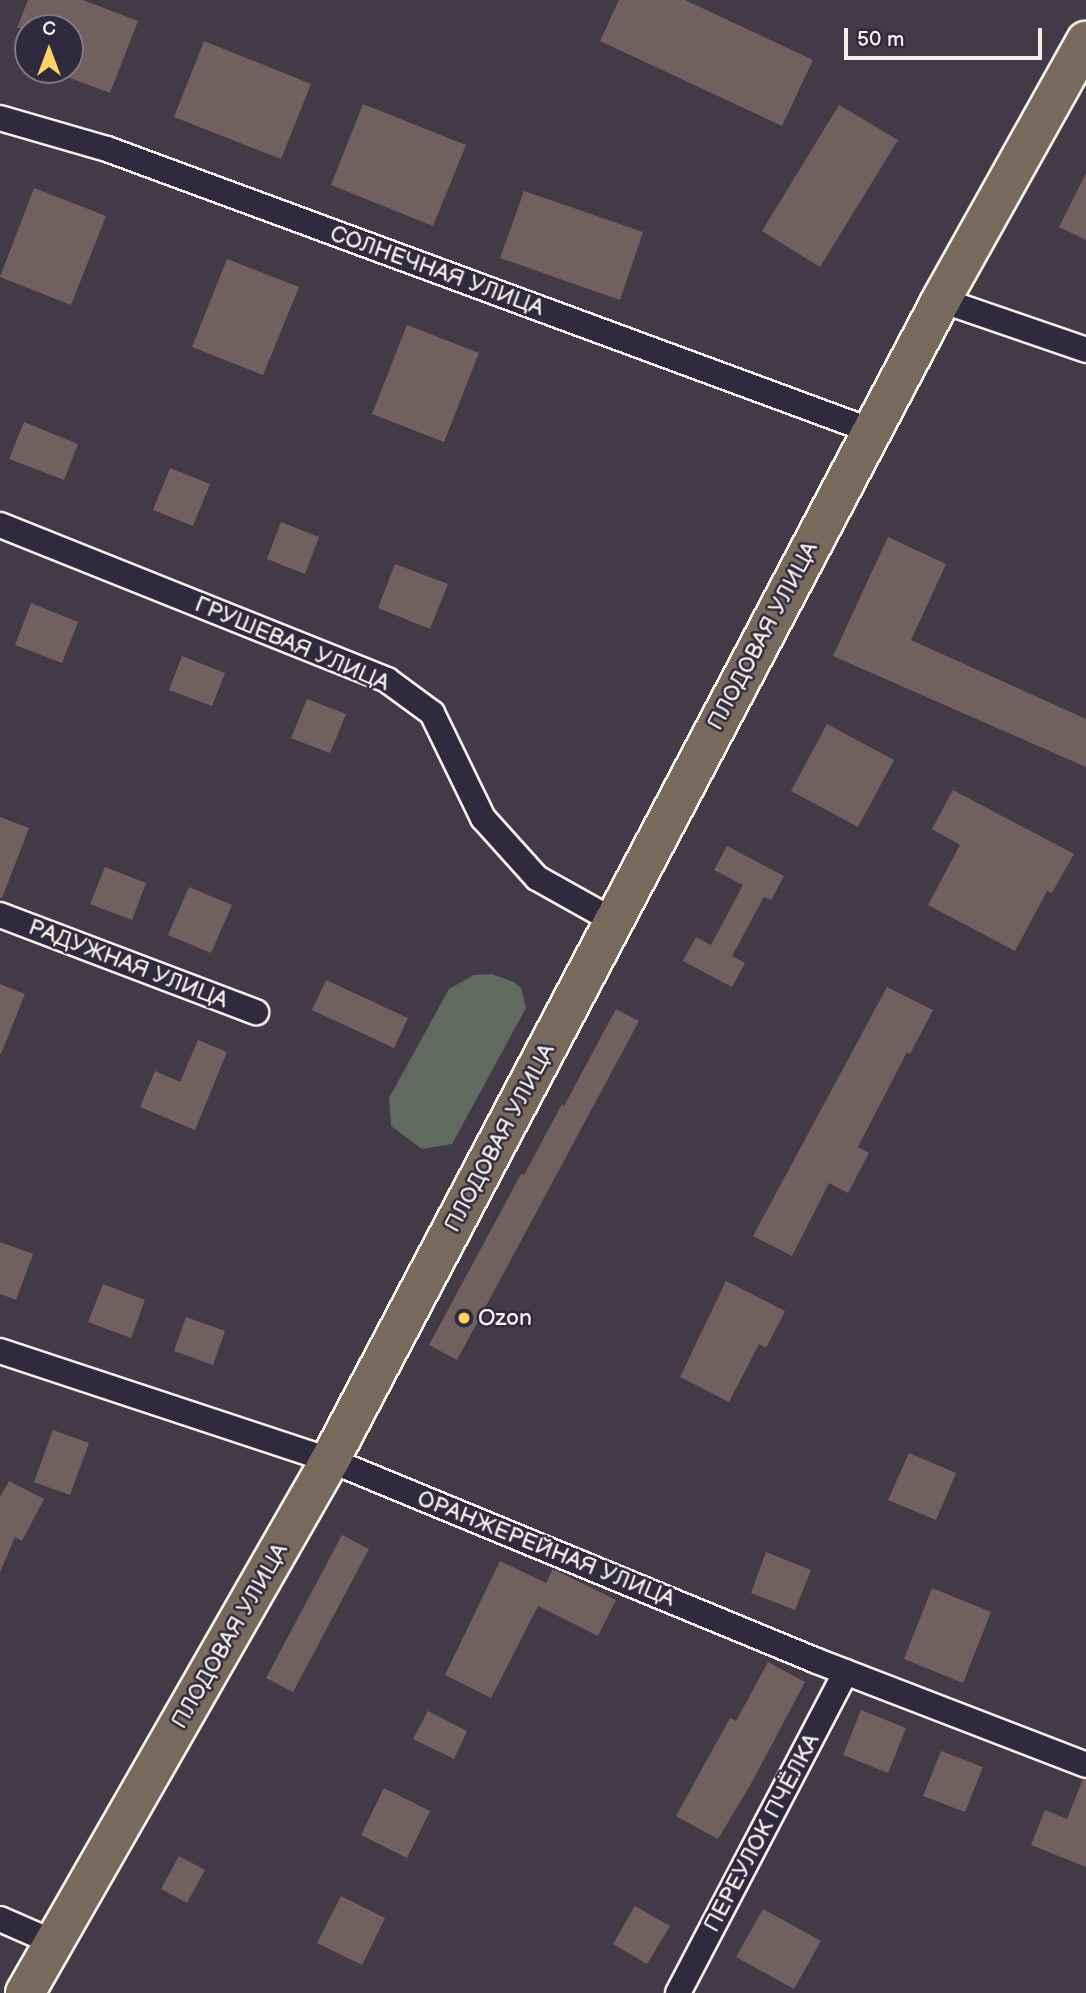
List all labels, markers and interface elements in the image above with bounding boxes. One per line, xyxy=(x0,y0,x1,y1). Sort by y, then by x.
north arrow xyxy=(14,14,84,84)
scale bar xyxy=(848,14,1046,58)
text: С xyxy=(42,18,56,41)
text: 50 m xyxy=(857,27,904,52)
street label: СОЛНЕЧНАЯ УЛИЦА xyxy=(326,220,548,322)
street label: ПЛОДОВАЯ УЛИЦА xyxy=(702,537,824,735)
street label: ГРУШЕВАЯ УЛИЦА xyxy=(191,591,393,697)
street label: РАДУЖНАЯ УЛИЦА xyxy=(24,913,232,1015)
street label: ПЛОДОВАЯ УЛИЦА xyxy=(439,1039,561,1237)
place label: Ozon xyxy=(478,1304,532,1332)
marker: Ozon xyxy=(456,1310,472,1326)
street label: ОРАНЖЕРЕЙНАЯ УЛИЦА xyxy=(413,1485,679,1613)
street label: ПЛОДОВАЯ УЛИЦА xyxy=(166,1538,294,1734)
street label: ПЕРЕУЛОК ПЧЁЛКА xyxy=(698,1729,826,1937)

